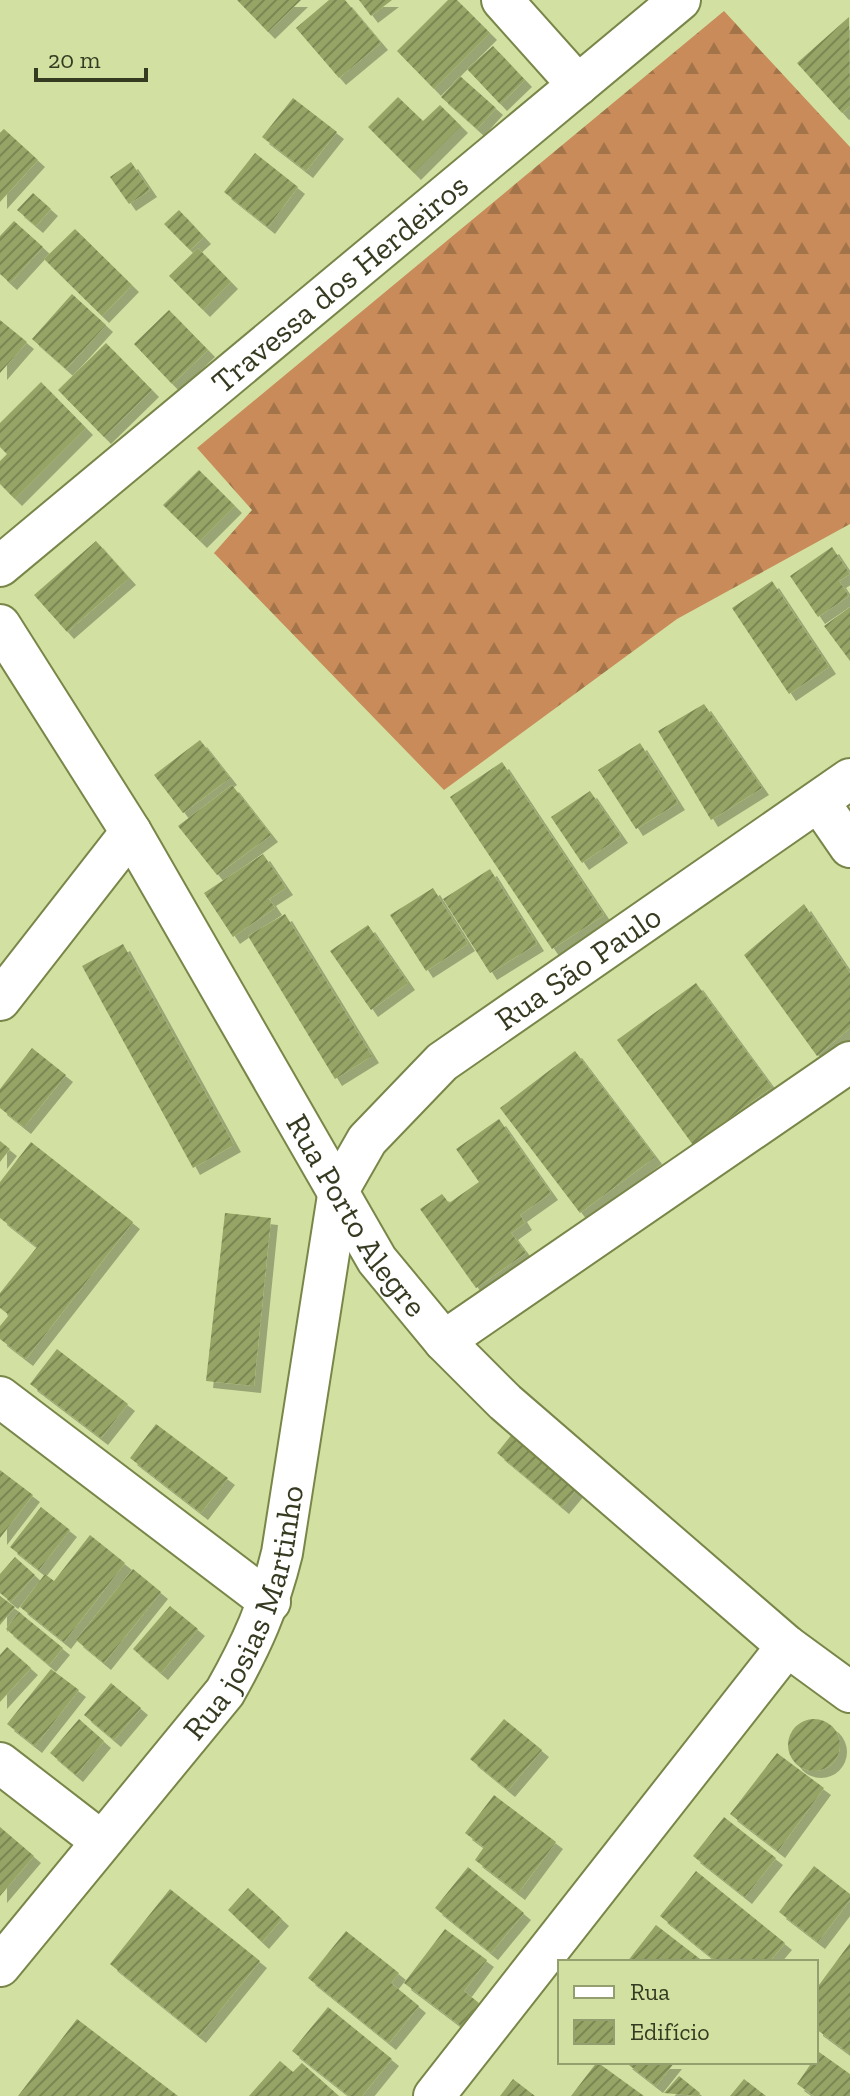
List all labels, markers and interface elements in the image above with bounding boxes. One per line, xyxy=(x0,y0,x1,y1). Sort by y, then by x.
scale bar xyxy=(36,32,146,82)
text: 20 m xyxy=(48,45,101,74)
street label: Travessa dos Herdeiros xyxy=(204,166,476,401)
street label: Rua São Paulo xyxy=(488,897,668,1038)
street label: Rua Porto Alegre xyxy=(278,1107,435,1324)
street label: Rua josias Martinho xyxy=(175,1483,311,1747)
legend xyxy=(558,1960,818,2064)
text: Rua xyxy=(630,1977,670,2006)
text: Edifício xyxy=(630,2017,710,2046)

